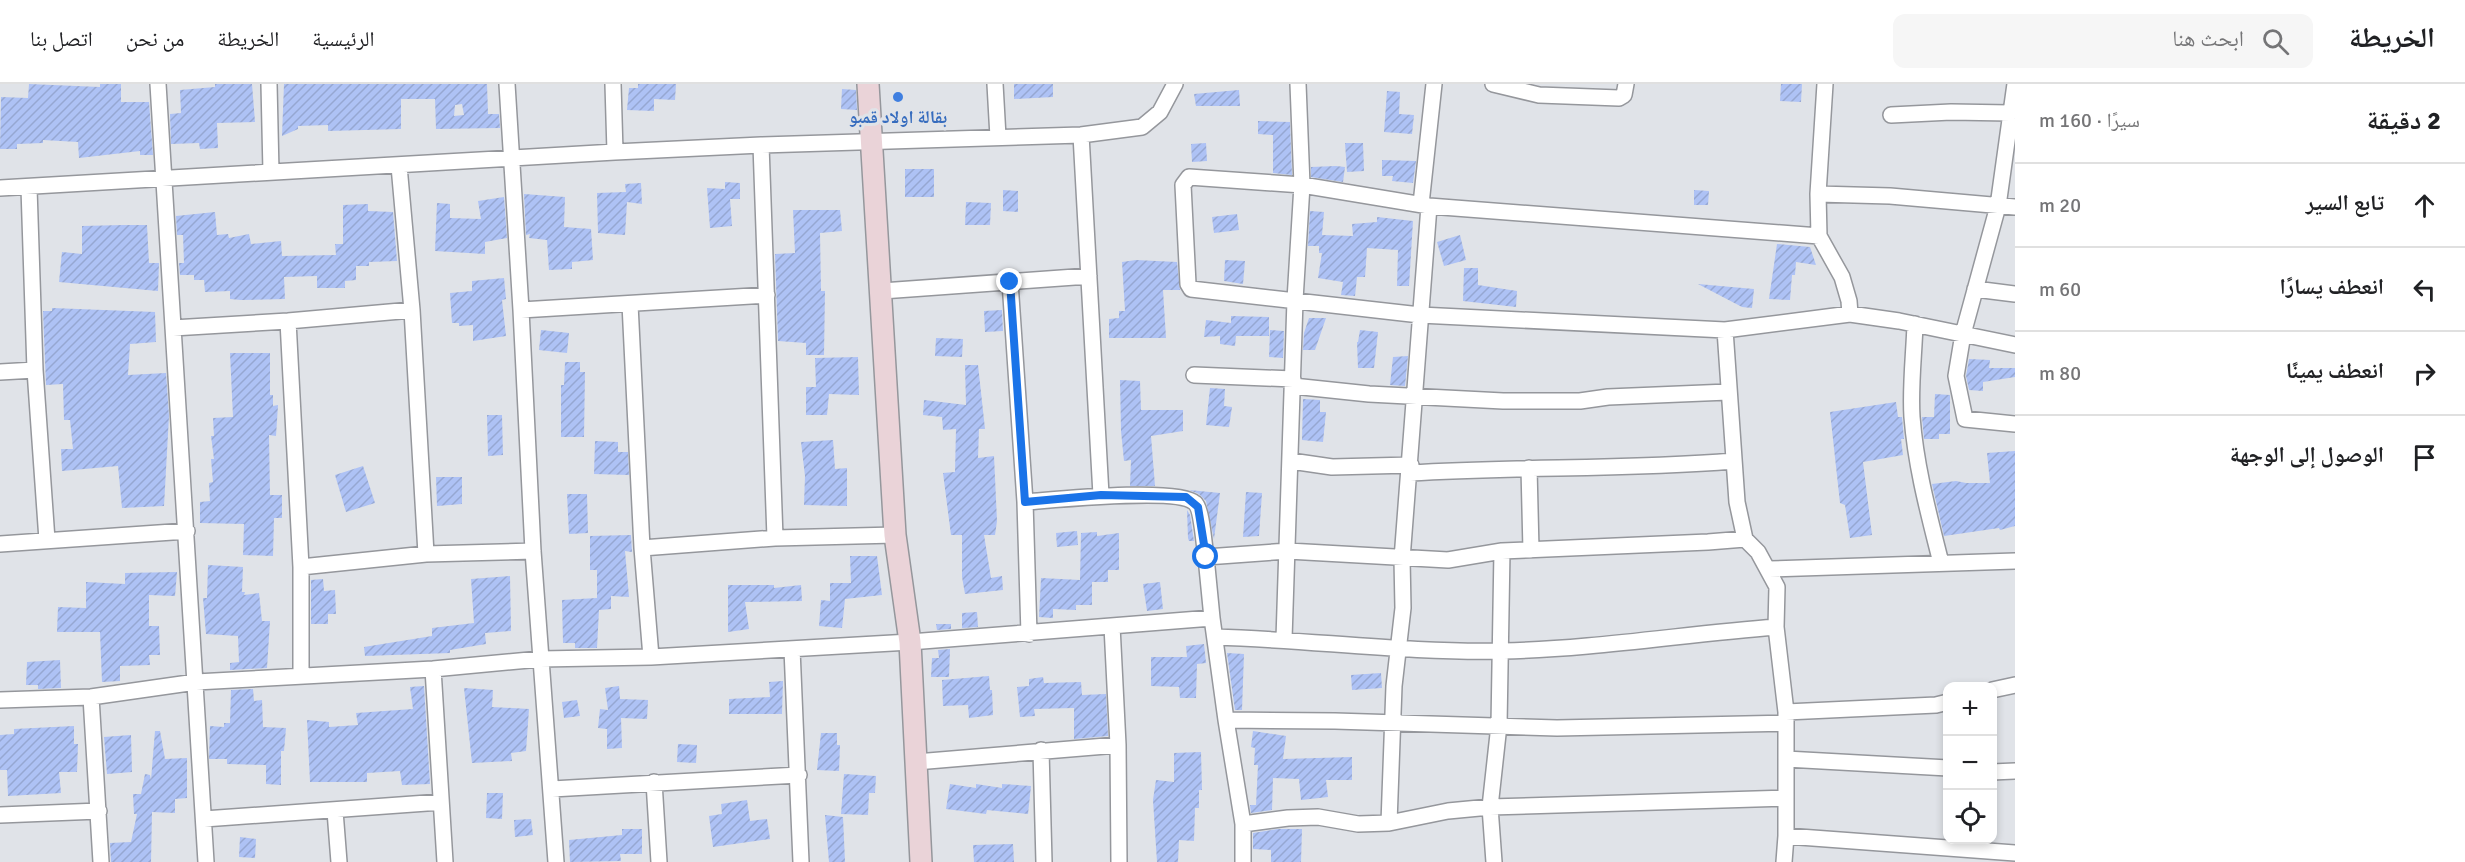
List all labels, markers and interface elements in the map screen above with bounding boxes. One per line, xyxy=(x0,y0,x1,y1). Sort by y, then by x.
search box xyxy=(1893,14,2313,68)
text: الخريطة xyxy=(2349,21,2435,55)
text: ابحث هنا xyxy=(2172,25,2244,52)
icon: search xyxy=(2259,25,2292,58)
text: اتصل بنا xyxy=(30,26,93,52)
text: من نحن xyxy=(126,26,184,52)
text: الخريطة xyxy=(217,26,279,52)
text: الرئيسية xyxy=(312,26,374,52)
marker: بقالة اولاد قمبو xyxy=(891,90,905,104)
text: 2 دقيقة xyxy=(2367,105,2441,137)
place label: بقالة اولاد قمبو xyxy=(849,106,947,128)
text: سيرًا · 160 m xyxy=(2039,108,2140,133)
text: تابع السير xyxy=(2306,189,2384,216)
icon: ahead xyxy=(2408,189,2441,222)
text: 20 m xyxy=(2039,193,2081,218)
route end xyxy=(996,268,1022,294)
text: انعطف يسارًا xyxy=(2279,273,2384,300)
icon: left xyxy=(2408,273,2441,306)
text: 60 m xyxy=(2039,277,2081,302)
text: انعطف يمينًا xyxy=(2286,357,2384,384)
icon: right xyxy=(2408,357,2441,390)
text: 80 m xyxy=(2039,361,2081,386)
text: الوصول إلى الوجهة xyxy=(2230,441,2384,468)
icon: arrive xyxy=(2408,441,2441,474)
route start xyxy=(1192,543,1218,569)
map controls xyxy=(1943,682,1997,844)
button: + xyxy=(1943,682,1997,736)
button: − xyxy=(1943,736,1997,790)
button: locate xyxy=(1943,790,1997,844)

